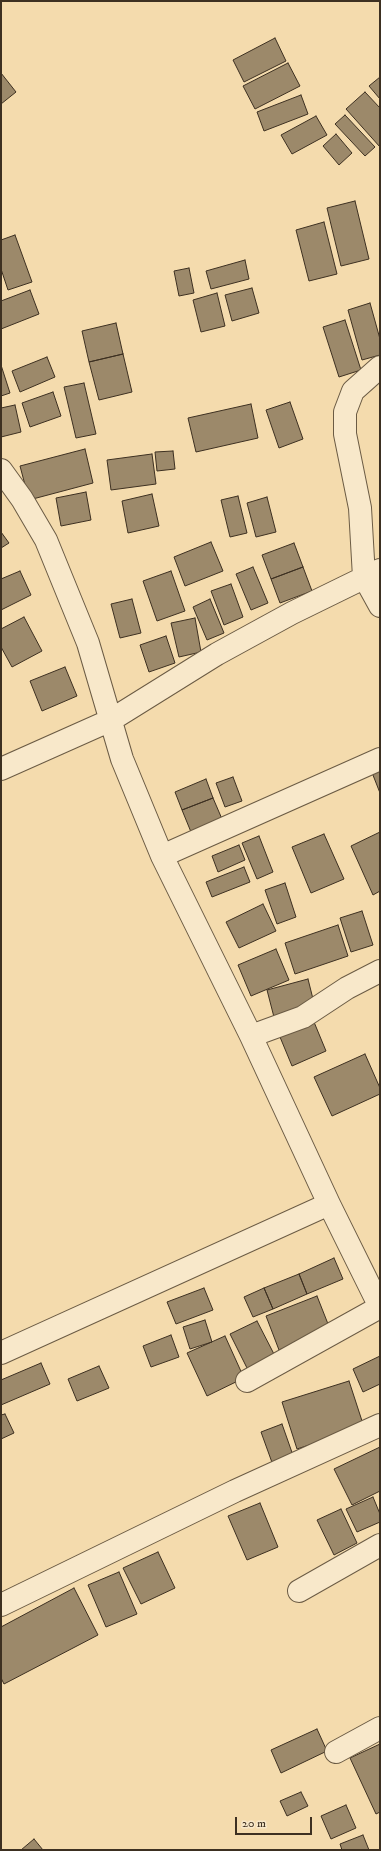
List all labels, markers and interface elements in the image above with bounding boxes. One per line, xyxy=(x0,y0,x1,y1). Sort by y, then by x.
scale bar xyxy=(237,1809,314,1835)
text: 20 m xyxy=(242,1816,266,1831)

